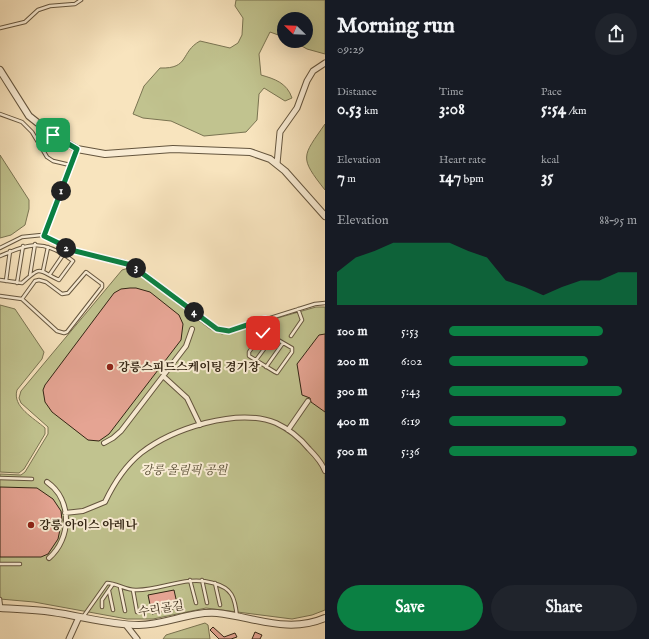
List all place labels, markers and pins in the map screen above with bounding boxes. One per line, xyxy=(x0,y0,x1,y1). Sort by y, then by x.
pin xyxy=(36,118,70,152)
pin: 1 xyxy=(51,181,71,201)
pin: 2 xyxy=(56,238,76,258)
pin: 3 xyxy=(126,258,146,278)
pin: 4 xyxy=(184,302,204,322)
pin xyxy=(246,316,280,350)
place label: 강릉스피드스케이팅 경기장 xyxy=(118,360,260,375)
marker: 강릉스피드스케이팅 경기장 xyxy=(105,362,115,372)
place label: 강릉 아이스 아레나 xyxy=(39,518,137,533)
marker: 강릉 아이스 아레나 xyxy=(26,520,36,530)

